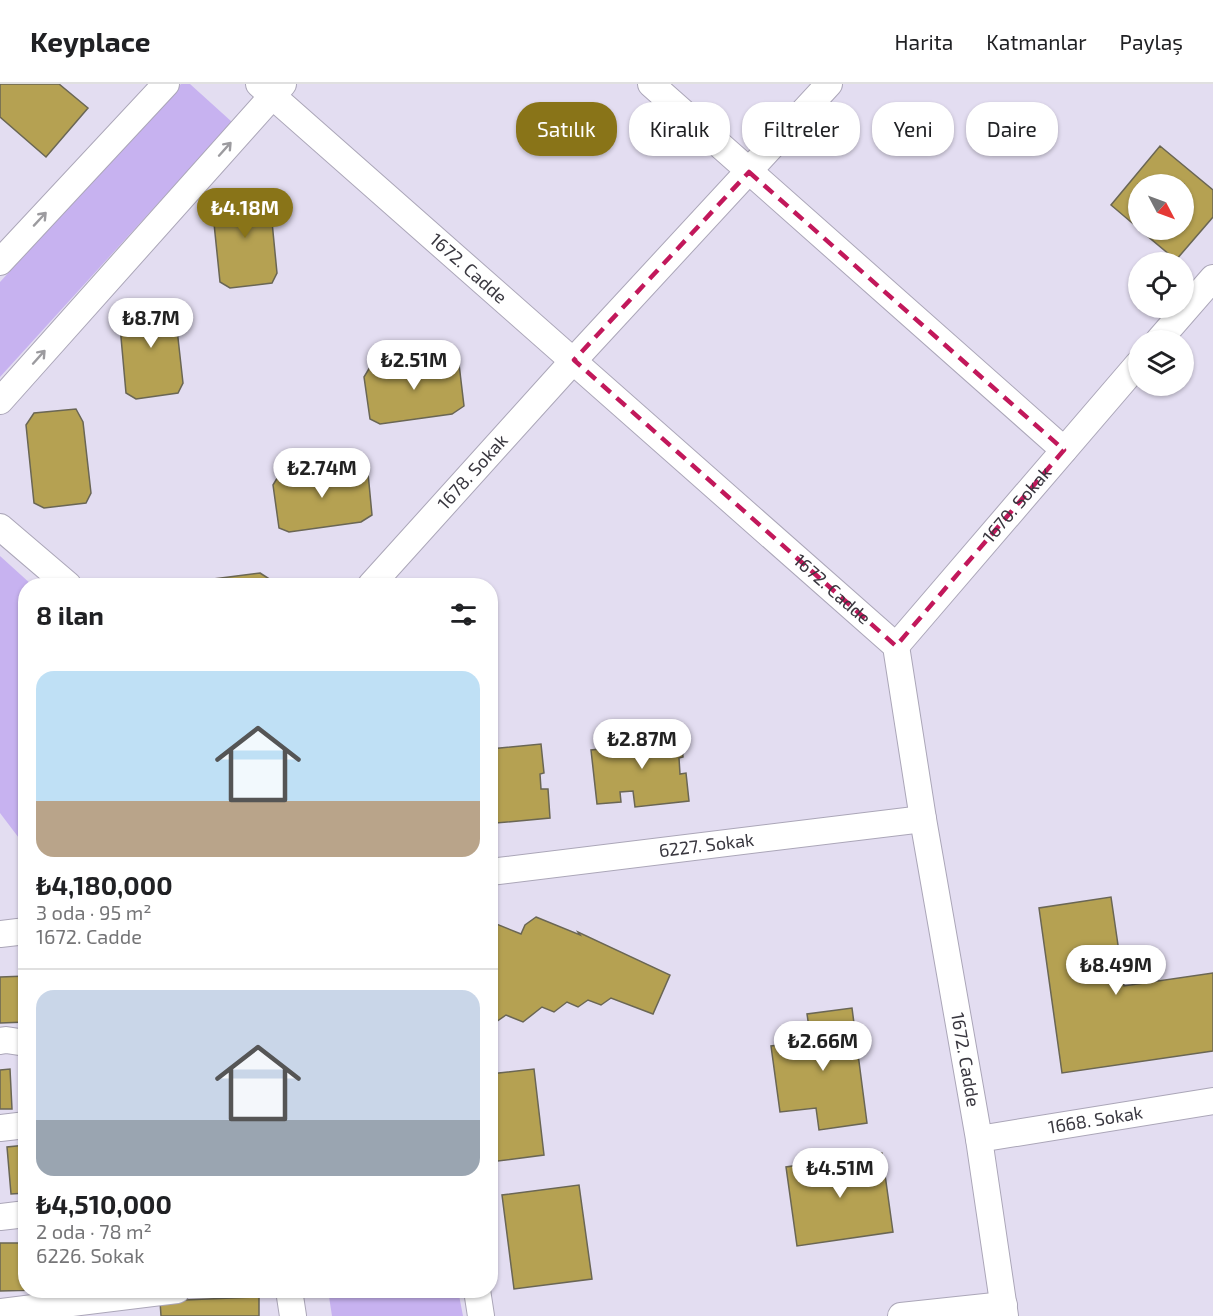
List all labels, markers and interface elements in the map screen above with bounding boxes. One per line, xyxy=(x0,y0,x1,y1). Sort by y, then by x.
text: Keyplace xyxy=(30,24,151,58)
text: Harita xyxy=(895,29,953,54)
text: Katmanlar xyxy=(986,29,1087,54)
text: Paylaş xyxy=(1120,29,1183,54)
chip: Satılık xyxy=(516,102,617,156)
chip: Kiralık xyxy=(629,102,730,156)
chip: Filtreler xyxy=(742,102,860,156)
chip: Yeni xyxy=(872,102,954,156)
chip: Daire xyxy=(966,102,1058,156)
one-way arrow xyxy=(218,142,232,157)
north arrow xyxy=(1128,174,1194,240)
map controls xyxy=(1128,174,1194,396)
pin: ₺4.18M xyxy=(196,188,294,239)
text: ₺4.18M xyxy=(211,195,279,219)
one-way arrow xyxy=(33,212,47,227)
street label: 1672. Cadde xyxy=(426,228,512,308)
button: locate xyxy=(1128,252,1194,318)
pin: ₺8.7M xyxy=(109,298,193,349)
text: ₺8.7M xyxy=(122,305,180,329)
button: layers xyxy=(1128,330,1194,396)
pin: ₺2.51M xyxy=(365,340,463,391)
text: ₺2.51M xyxy=(381,347,447,371)
one-way arrow xyxy=(32,350,46,365)
street label: 1678. Sokak xyxy=(432,429,512,514)
pin: ₺2.74M xyxy=(273,448,371,499)
text: ₺2.74M xyxy=(287,455,357,479)
street label: 1670. Sokak xyxy=(977,461,1055,547)
street label: 1672. Cadde xyxy=(790,549,876,629)
icon: filters xyxy=(447,598,480,631)
text: 8 ilan xyxy=(36,599,104,630)
icon: home xyxy=(204,710,312,818)
pin: ₺2.87M xyxy=(593,719,691,770)
text: ₺2.87M xyxy=(607,726,677,750)
street label: 6227. Sokak xyxy=(657,828,755,861)
text: ₺4,180,000 xyxy=(36,869,173,900)
text: 3 oda · 95 m² xyxy=(36,900,151,924)
text: 1672. Cadde xyxy=(36,924,142,948)
pin: ₺8.49M xyxy=(1067,945,1165,996)
text: ₺8.49M xyxy=(1080,952,1152,976)
street label: 1672. Cadde xyxy=(947,1011,985,1108)
pin: ₺2.66M xyxy=(774,1021,872,1072)
text: ₺2.66M xyxy=(788,1028,858,1052)
icon: home xyxy=(204,1029,312,1137)
street label: 1668. Sokak xyxy=(1046,1101,1144,1138)
pin: ₺4.51M xyxy=(791,1148,889,1199)
text: ₺4.51M xyxy=(806,1155,874,1179)
text: ₺4,510,000 xyxy=(36,1188,172,1219)
text: 2 oda · 78 m² xyxy=(36,1219,152,1243)
text: 6226. Sokak xyxy=(36,1243,144,1267)

